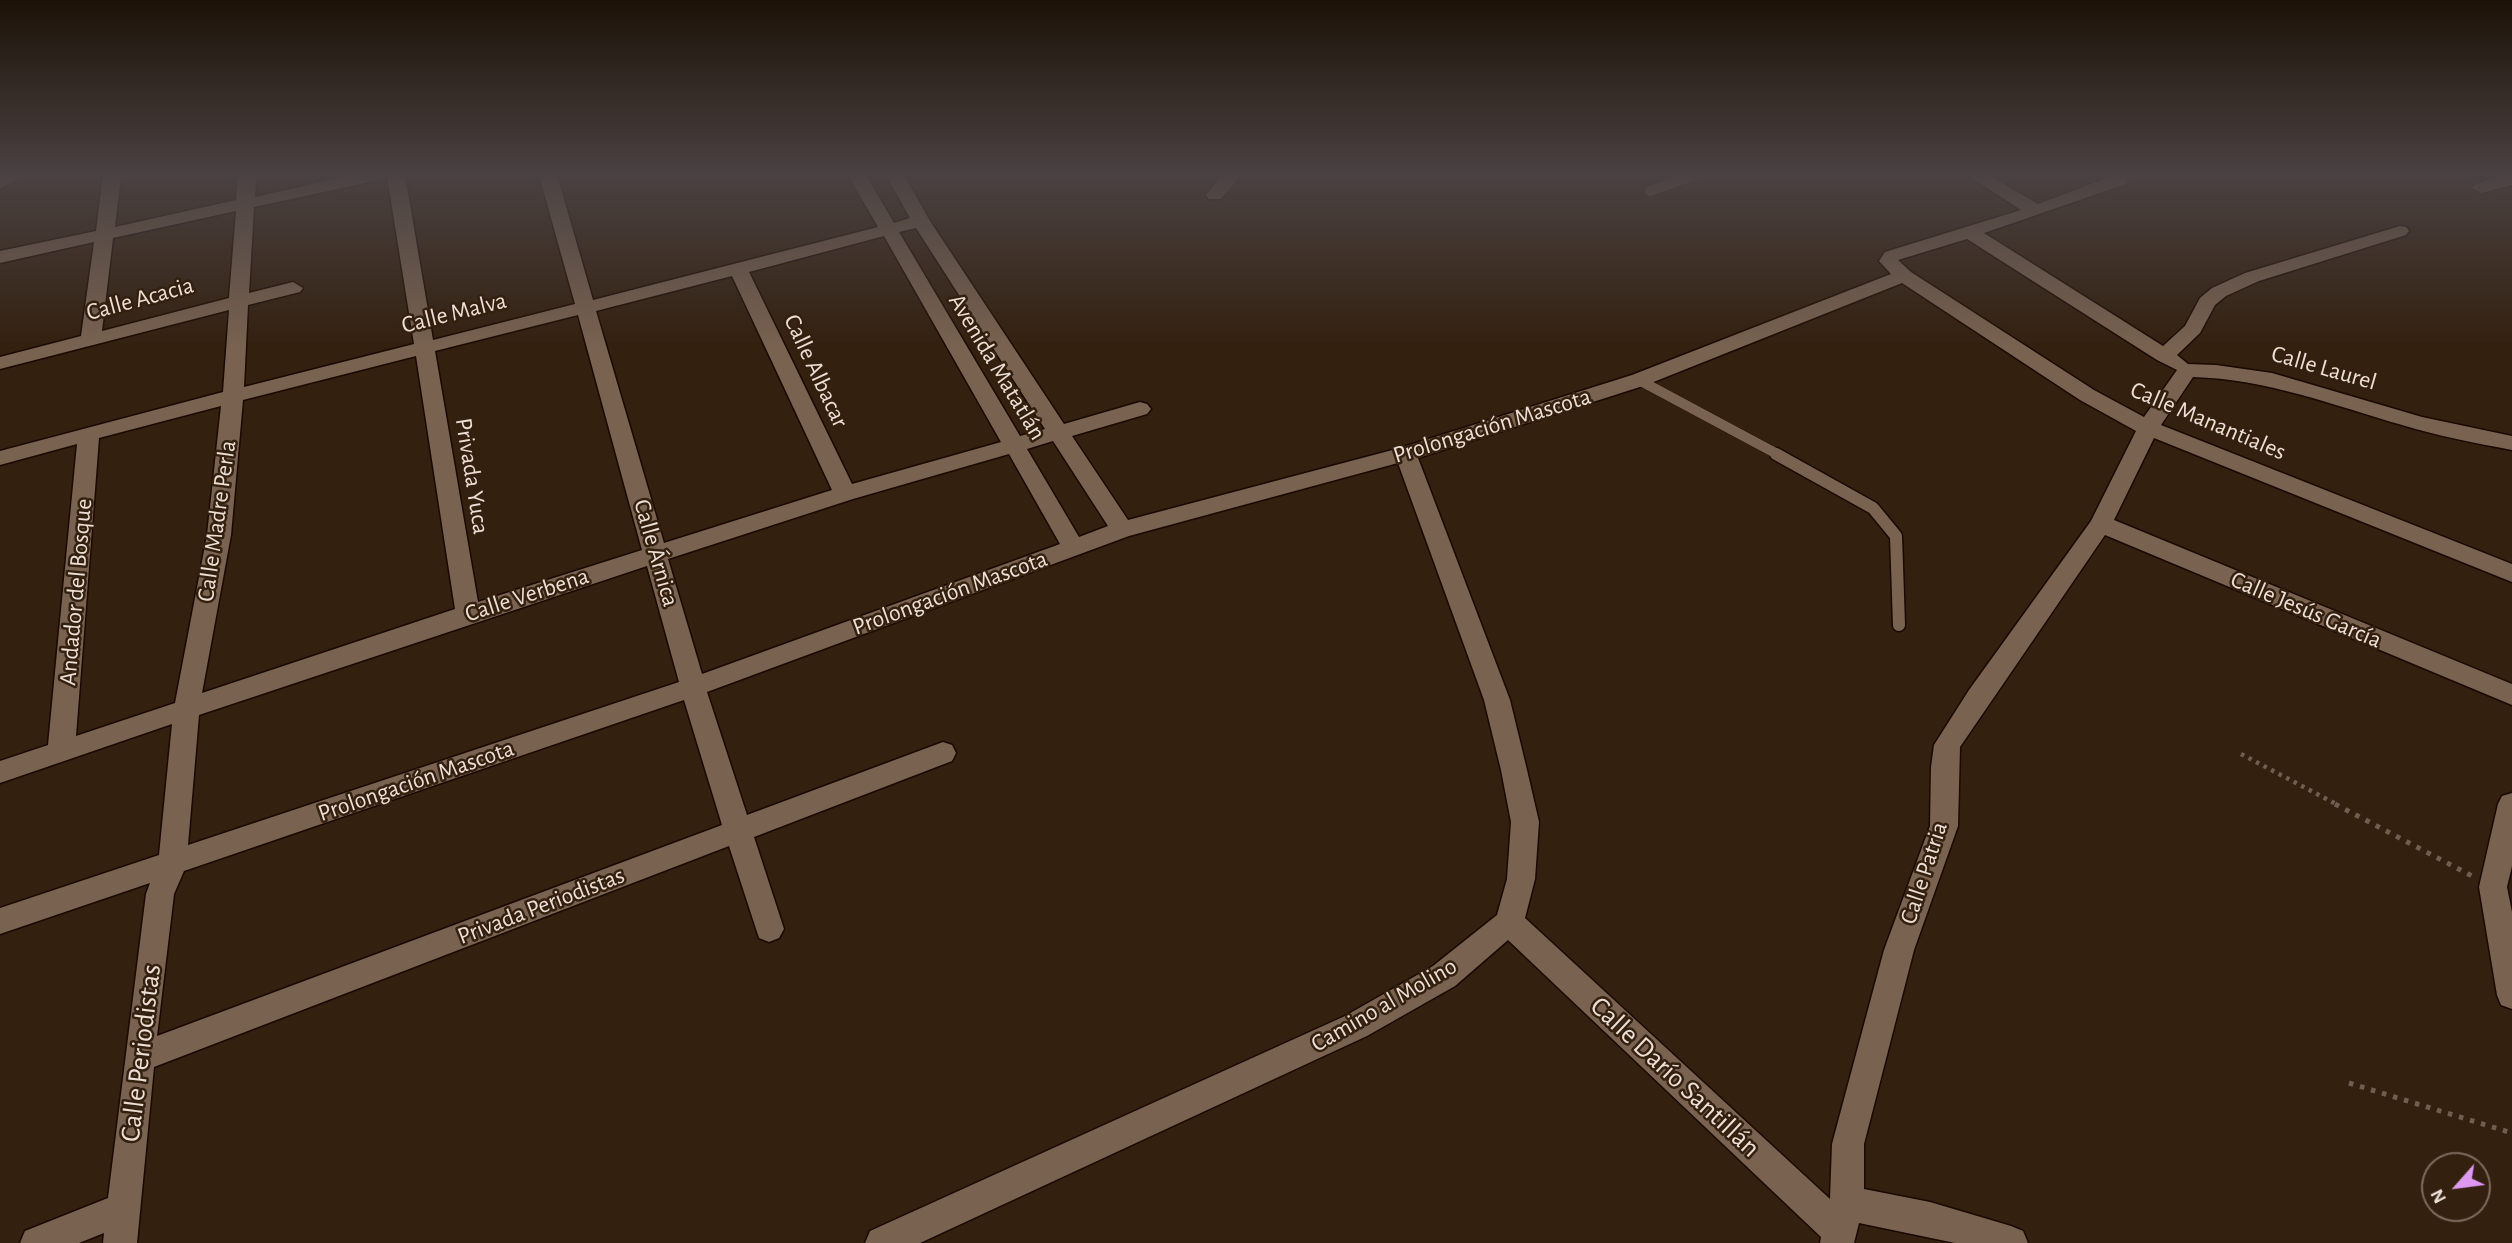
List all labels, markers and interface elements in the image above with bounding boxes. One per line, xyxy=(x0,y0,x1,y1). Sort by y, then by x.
street label: Calle Acacia xyxy=(83,271,197,327)
street label: Calle Malva xyxy=(399,286,509,340)
street label: Avenida Matatlán xyxy=(942,289,1052,445)
street label: Calle Albacar xyxy=(777,310,855,432)
street label: Calle Laurel xyxy=(2268,339,2380,397)
street label: Calle Manantiales xyxy=(2126,375,2290,467)
street label: Prolongación Mascota xyxy=(1390,382,1594,470)
street label: Privada Yuca xyxy=(449,416,495,536)
street label: Calle Madre Perla xyxy=(191,438,243,604)
street label: Calle Árnica xyxy=(627,496,685,610)
street label: Andador del Bosque xyxy=(53,497,99,687)
street label: Prolongación Mascota xyxy=(849,544,1051,642)
street label: Calle Verbena xyxy=(461,561,593,629)
street label: Calle Jesús García xyxy=(2226,565,2386,655)
street label: Prolongación Mascota xyxy=(314,734,518,828)
street label: Calle Patria xyxy=(1894,818,1954,928)
street label: Privada Periodistas xyxy=(453,861,629,951)
street label: Camino al Molino xyxy=(1306,952,1462,1058)
street label: Calle Periodistas xyxy=(113,962,169,1144)
street label: Calle Darío Santillán xyxy=(1583,990,1767,1164)
north arrow xyxy=(2421,1152,2491,1222)
text: N xyxy=(2427,1186,2450,1206)

